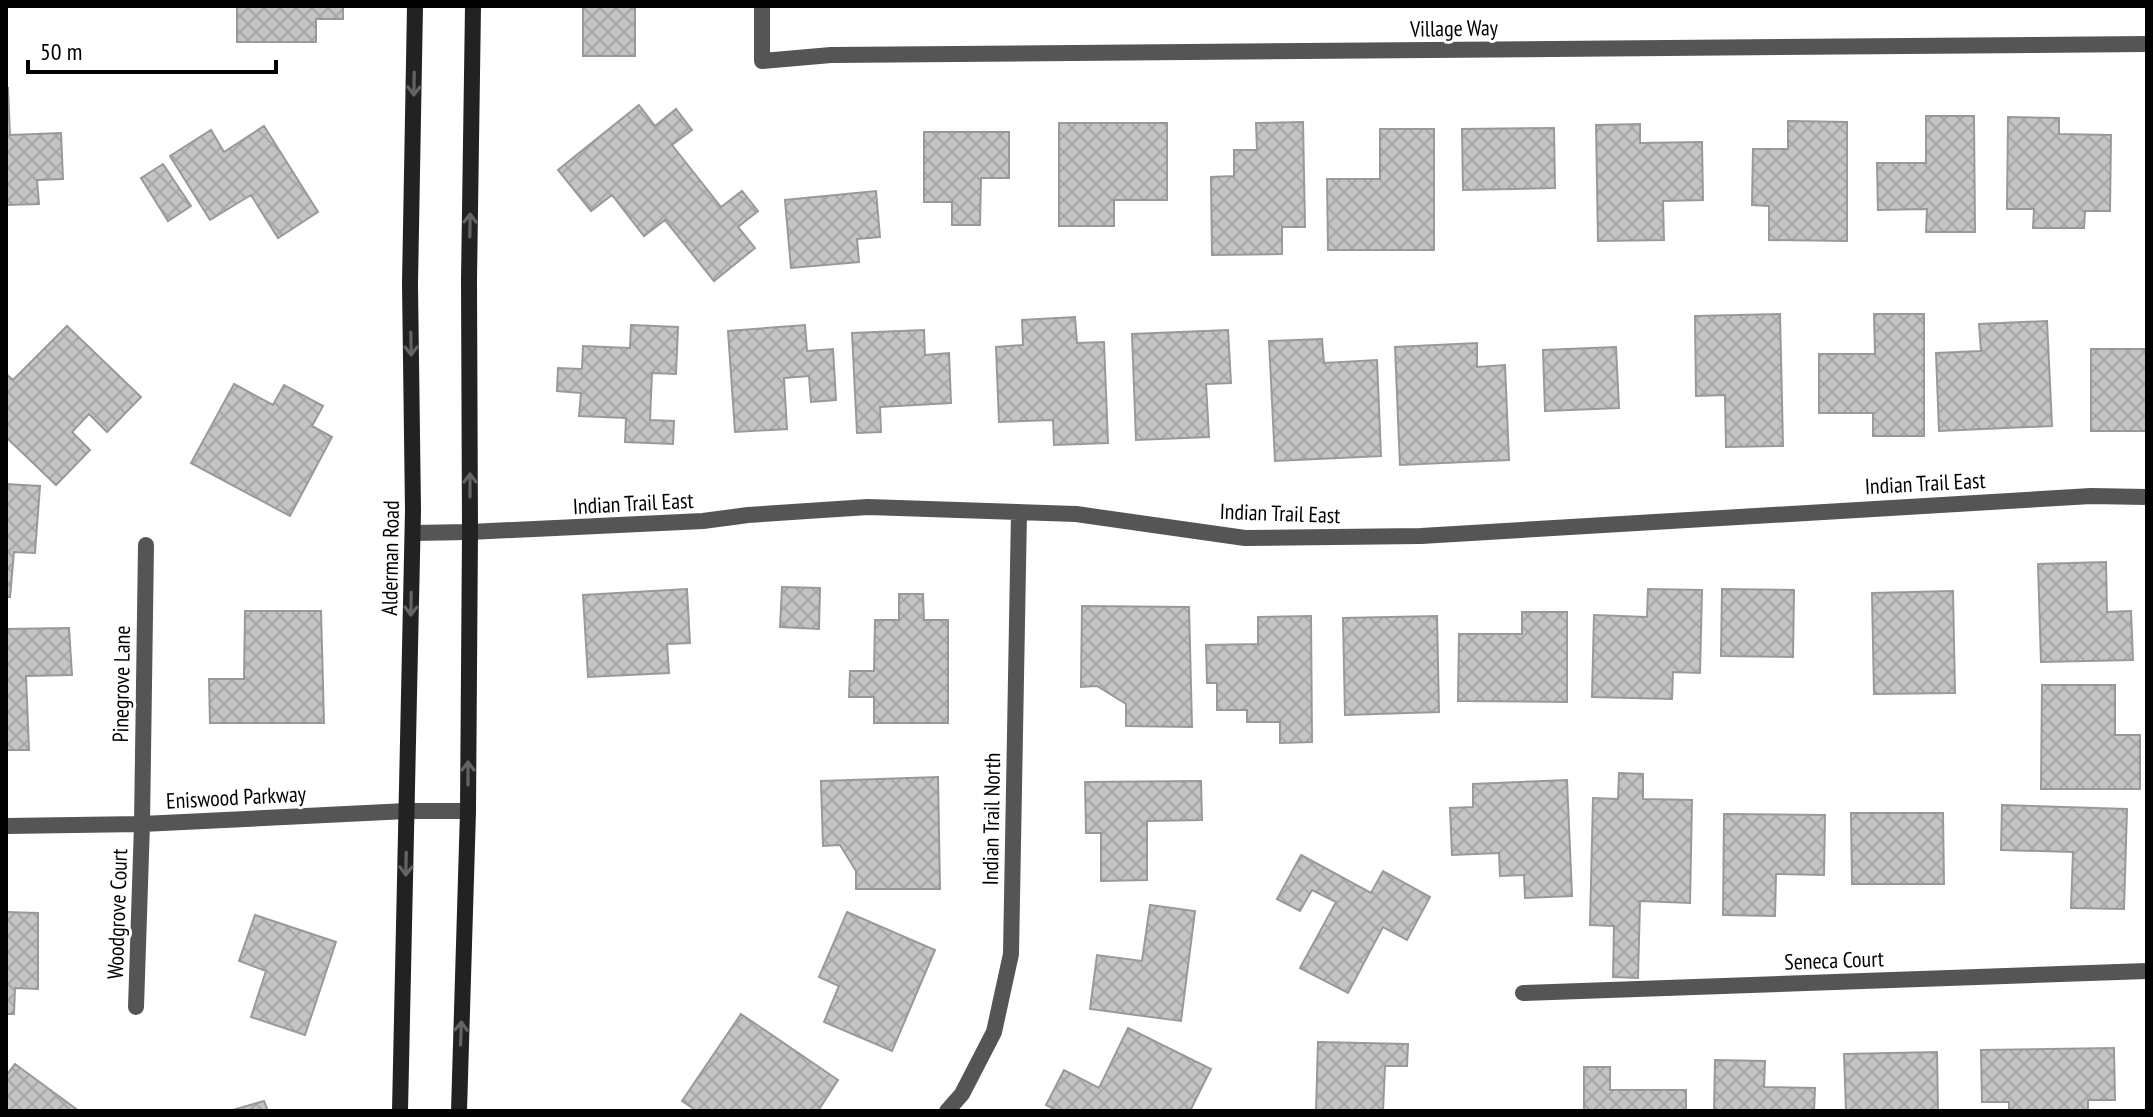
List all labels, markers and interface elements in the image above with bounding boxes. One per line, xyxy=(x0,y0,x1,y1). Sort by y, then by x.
street label: Village Way xyxy=(1409,13,1499,43)
scale bar xyxy=(28,24,276,74)
text: 50 m xyxy=(40,36,82,67)
one-way arrow xyxy=(406,70,421,97)
one-way arrow xyxy=(462,212,477,239)
one-way arrow xyxy=(403,330,419,357)
street label: Indian Trail East xyxy=(1864,466,1986,500)
one-way arrow xyxy=(462,472,477,499)
street label: Indian Trail East xyxy=(572,486,694,520)
street label: Indian Trail East xyxy=(1219,497,1341,529)
street label: Alderman Road xyxy=(375,500,405,616)
one-way arrow xyxy=(404,590,419,617)
street label: Pinegrove Lane xyxy=(106,625,136,743)
street label: Indian Trail North xyxy=(976,752,1006,886)
one-way arrow xyxy=(460,760,476,787)
street label: Eniswood Parkway xyxy=(165,779,307,815)
street label: Woodgrove Court xyxy=(101,848,133,980)
one-way arrow xyxy=(398,850,414,877)
street label: Seneca Court xyxy=(1784,944,1884,976)
one-way arrow xyxy=(454,1020,469,1047)

